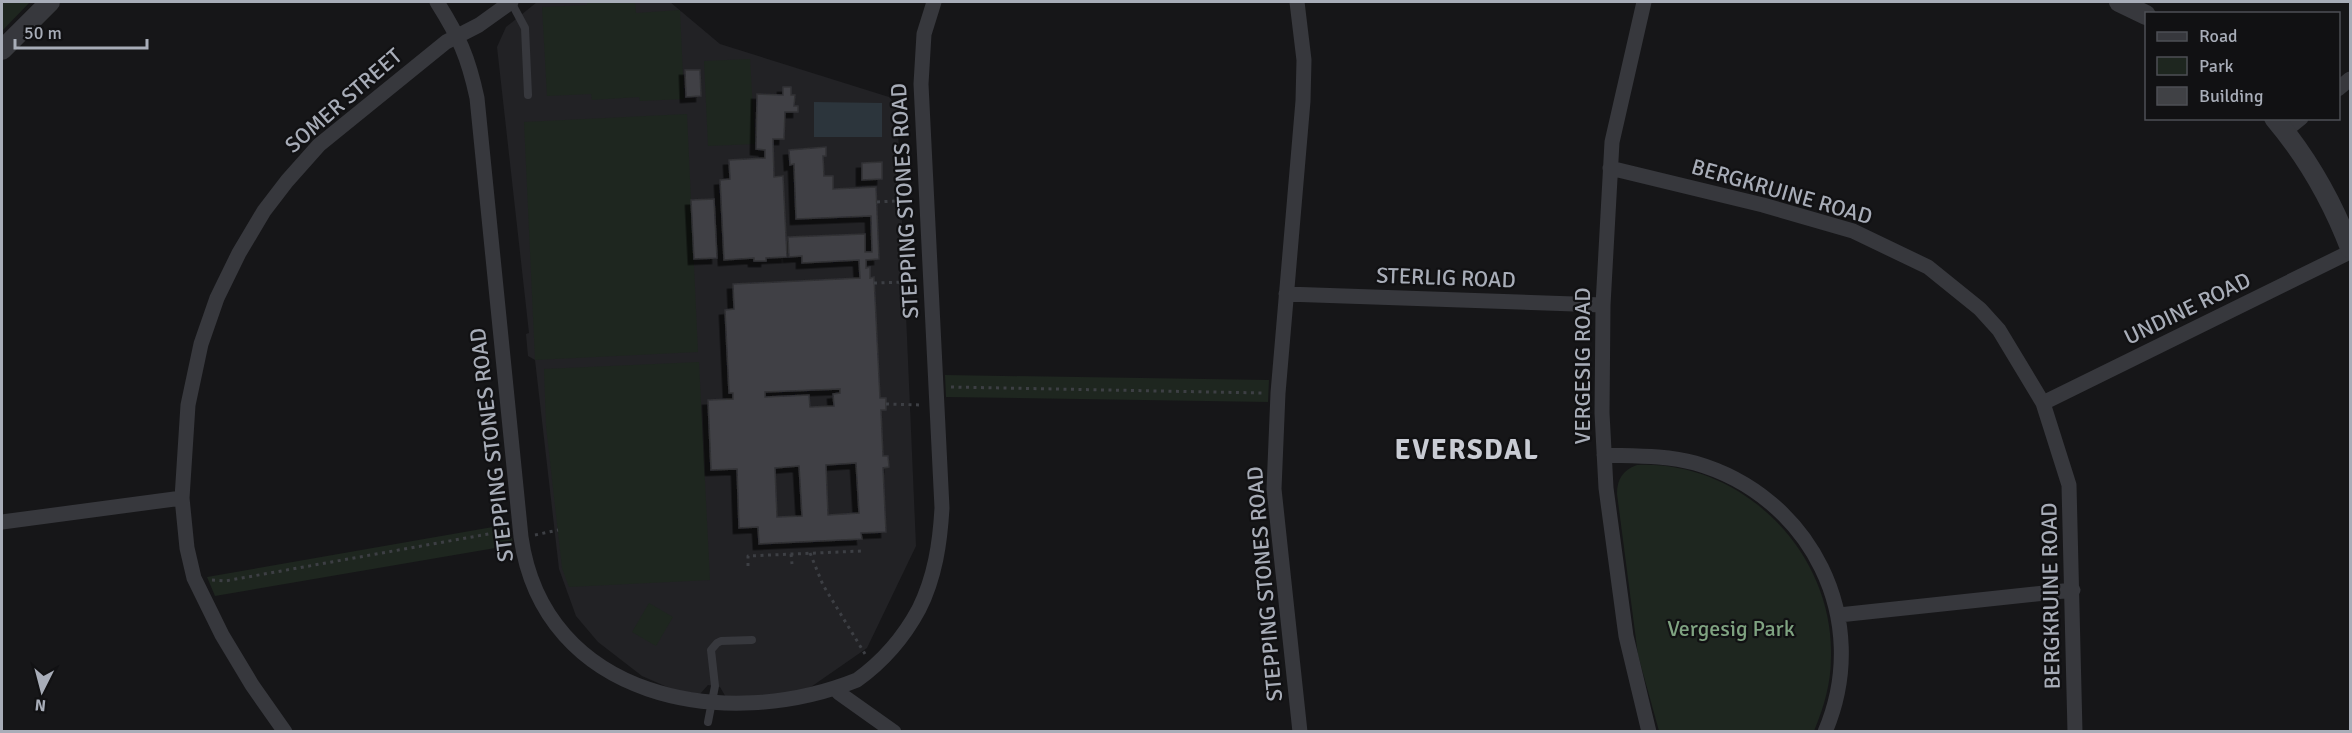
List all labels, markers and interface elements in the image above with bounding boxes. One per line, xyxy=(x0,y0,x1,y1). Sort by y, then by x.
scale bar xyxy=(15,12,147,50)
legend xyxy=(2145,12,2340,120)
text: 50 m xyxy=(24,22,62,44)
text: Road xyxy=(2199,25,2238,47)
street label: SOMER STREET xyxy=(279,42,408,159)
text: Park xyxy=(2199,55,2234,77)
street label: STEPPING STONES ROAD xyxy=(885,83,924,319)
text: Building xyxy=(2199,85,2263,107)
street label: BERGKRUINE ROAD xyxy=(1688,153,1875,230)
street label: STERLIG ROAD xyxy=(1376,262,1516,293)
street label: UNDINE ROAD xyxy=(2120,266,2255,351)
street label: VERGESIG ROAD xyxy=(1569,287,1596,445)
street label: STEPPING STONES ROAD xyxy=(464,326,519,564)
district label: EVERSDAL xyxy=(1395,433,1539,467)
street label: STEPPING STONES ROAD xyxy=(1241,465,1288,703)
street label: BERGKRUINE ROAD xyxy=(2035,502,2066,690)
park label: Vergesig Park xyxy=(1667,615,1795,642)
north arrow xyxy=(12,661,72,721)
text: N xyxy=(34,694,47,715)

